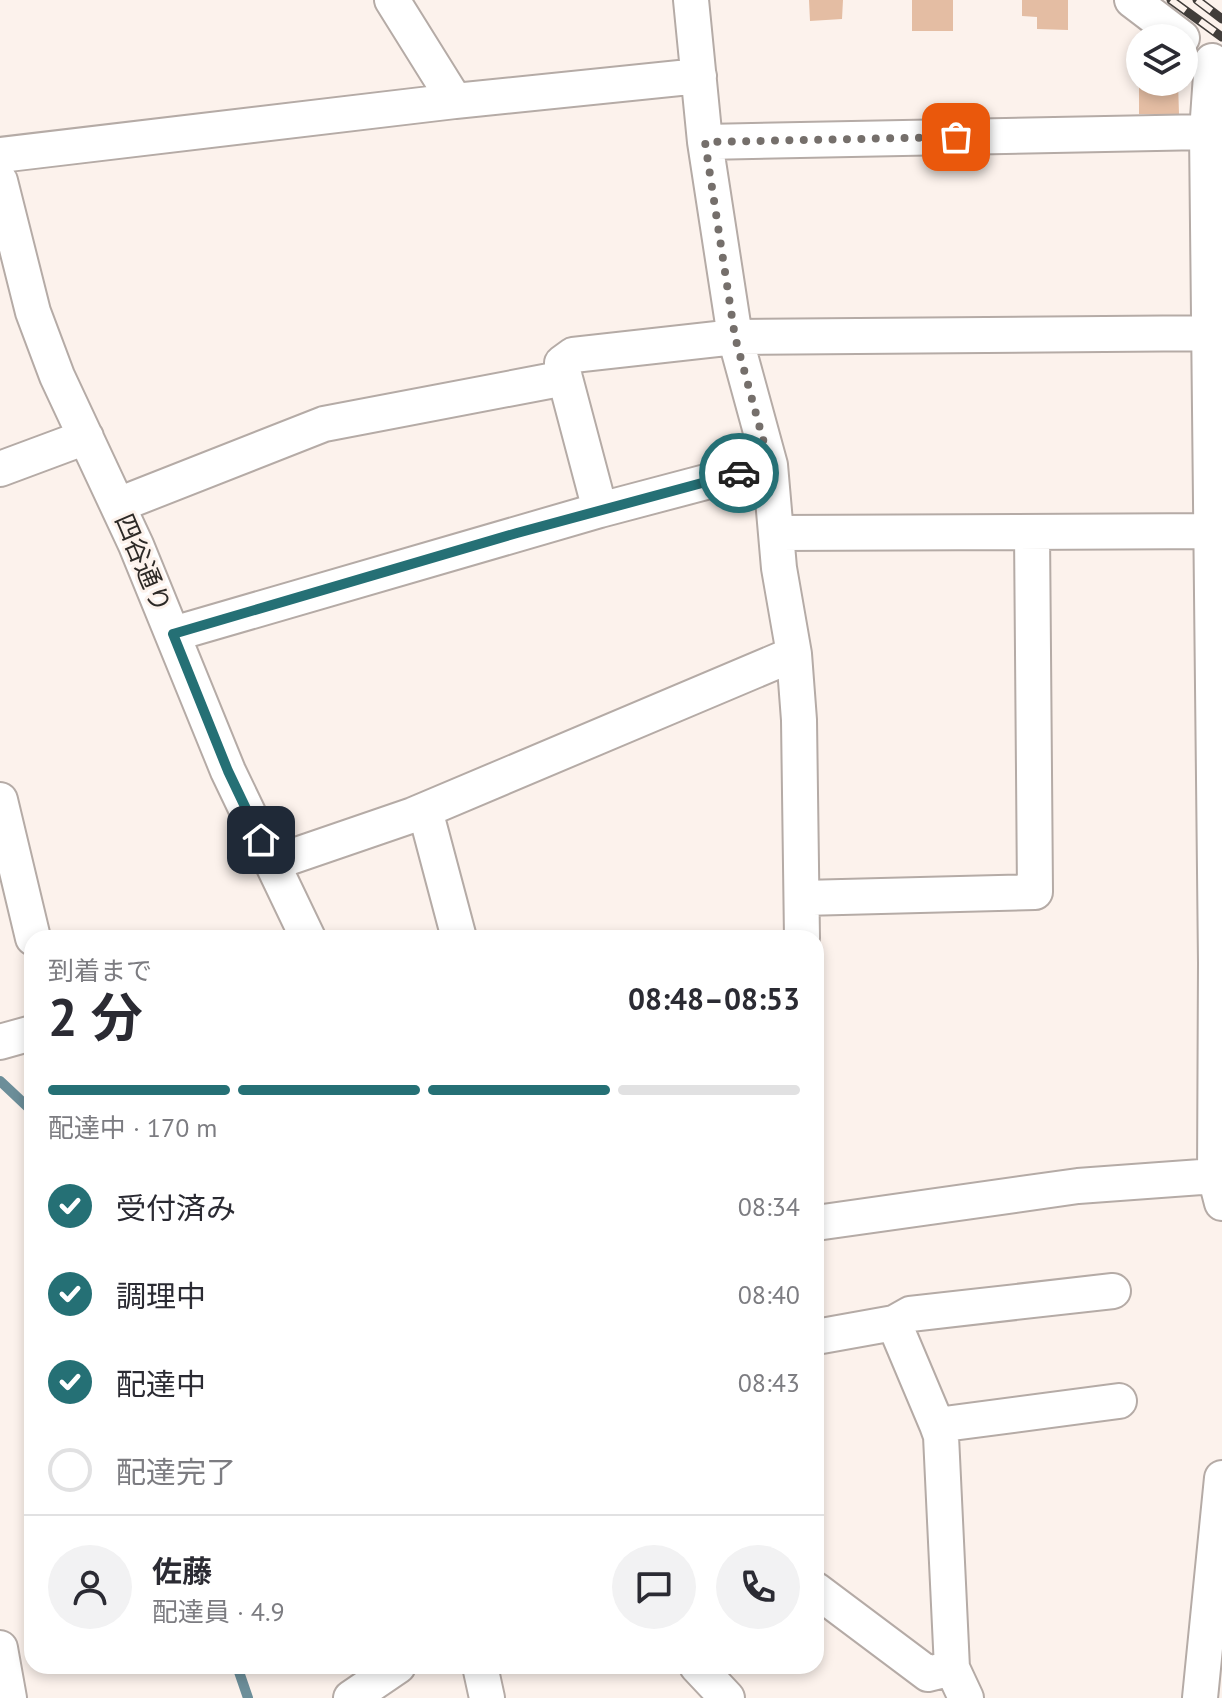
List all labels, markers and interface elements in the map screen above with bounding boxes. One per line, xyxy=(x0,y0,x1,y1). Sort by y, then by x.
map controls xyxy=(1126,24,1198,96)
button: layers xyxy=(1126,24,1198,96)
pin xyxy=(922,103,990,171)
icon: bag xyxy=(934,115,978,159)
courier xyxy=(699,433,779,513)
icon: car xyxy=(717,451,761,495)
street label: 四谷通り xyxy=(108,508,179,617)
pin xyxy=(227,806,295,874)
icon: home xyxy=(239,818,283,862)
text: 到着まで xyxy=(48,954,152,987)
text: 08:48–08:53 xyxy=(628,979,800,1018)
text: 2 分 xyxy=(48,983,143,1050)
text: 配達中 · 170 m xyxy=(48,1111,217,1144)
icon: check xyxy=(48,1184,92,1228)
text: 受付済み xyxy=(116,1188,236,1227)
text: 08:34 xyxy=(738,1190,800,1223)
icon: check xyxy=(48,1272,92,1316)
text: 調理中 xyxy=(116,1276,206,1315)
text: 08:40 xyxy=(738,1278,800,1311)
icon: check xyxy=(48,1360,92,1404)
text: 配達中 xyxy=(116,1364,206,1403)
text: 08:43 xyxy=(738,1366,800,1399)
text: 配達完了 xyxy=(116,1452,236,1491)
button: person xyxy=(48,1545,132,1629)
button: chat xyxy=(612,1545,696,1629)
button: phone xyxy=(716,1545,800,1629)
text: 佐藤 xyxy=(152,1551,212,1590)
text: 配達員 · 4.9 xyxy=(152,1595,285,1628)

